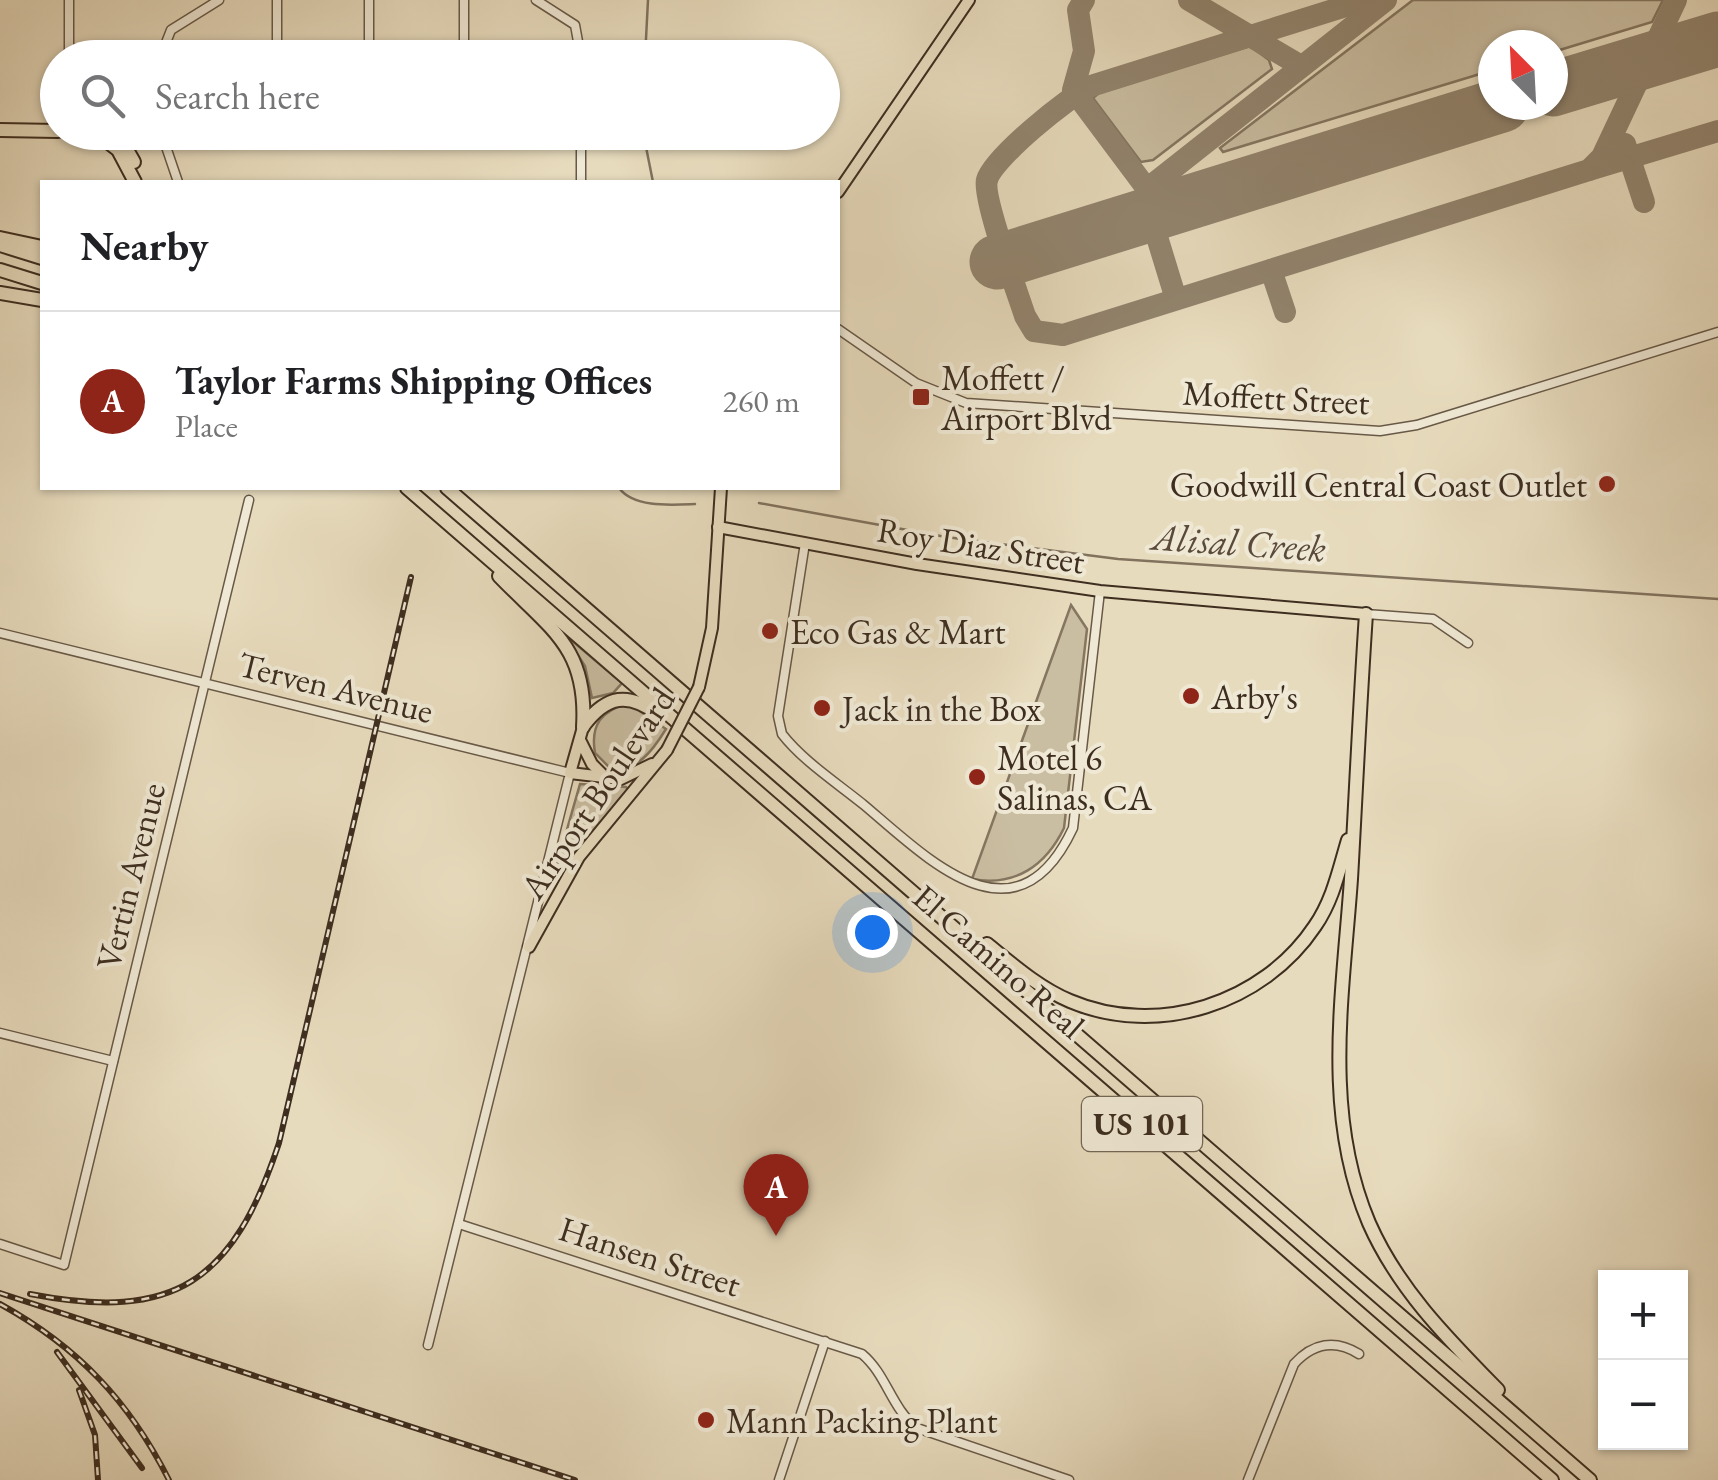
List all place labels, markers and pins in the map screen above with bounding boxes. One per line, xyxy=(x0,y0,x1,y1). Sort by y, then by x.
place label: Moffett / Airport Blvd xyxy=(940,355,1112,440)
marker: Moffett / Airport Blvd xyxy=(910,386,932,408)
place label: Goodwill Central Coast Outlet xyxy=(1170,462,1587,507)
marker: Goodwill Central Coast Outlet xyxy=(1596,473,1618,495)
place label: Eco Gas & Mart xyxy=(790,609,1005,654)
marker: Eco Gas & Mart xyxy=(759,620,781,642)
place label: Arby's xyxy=(1210,674,1298,719)
marker: Arby's xyxy=(1180,685,1202,707)
place label: Jack in the Box xyxy=(839,686,1041,731)
marker: Jack in the Box xyxy=(811,697,833,719)
place label: Motel 6 Salinas, CA xyxy=(997,735,1153,820)
marker: Motel 6 Salinas, CA xyxy=(966,766,988,788)
pin: A xyxy=(744,1154,808,1236)
place label: Mann Packing Plant xyxy=(726,1398,997,1443)
marker: Mann Packing Plant xyxy=(695,1409,717,1431)

